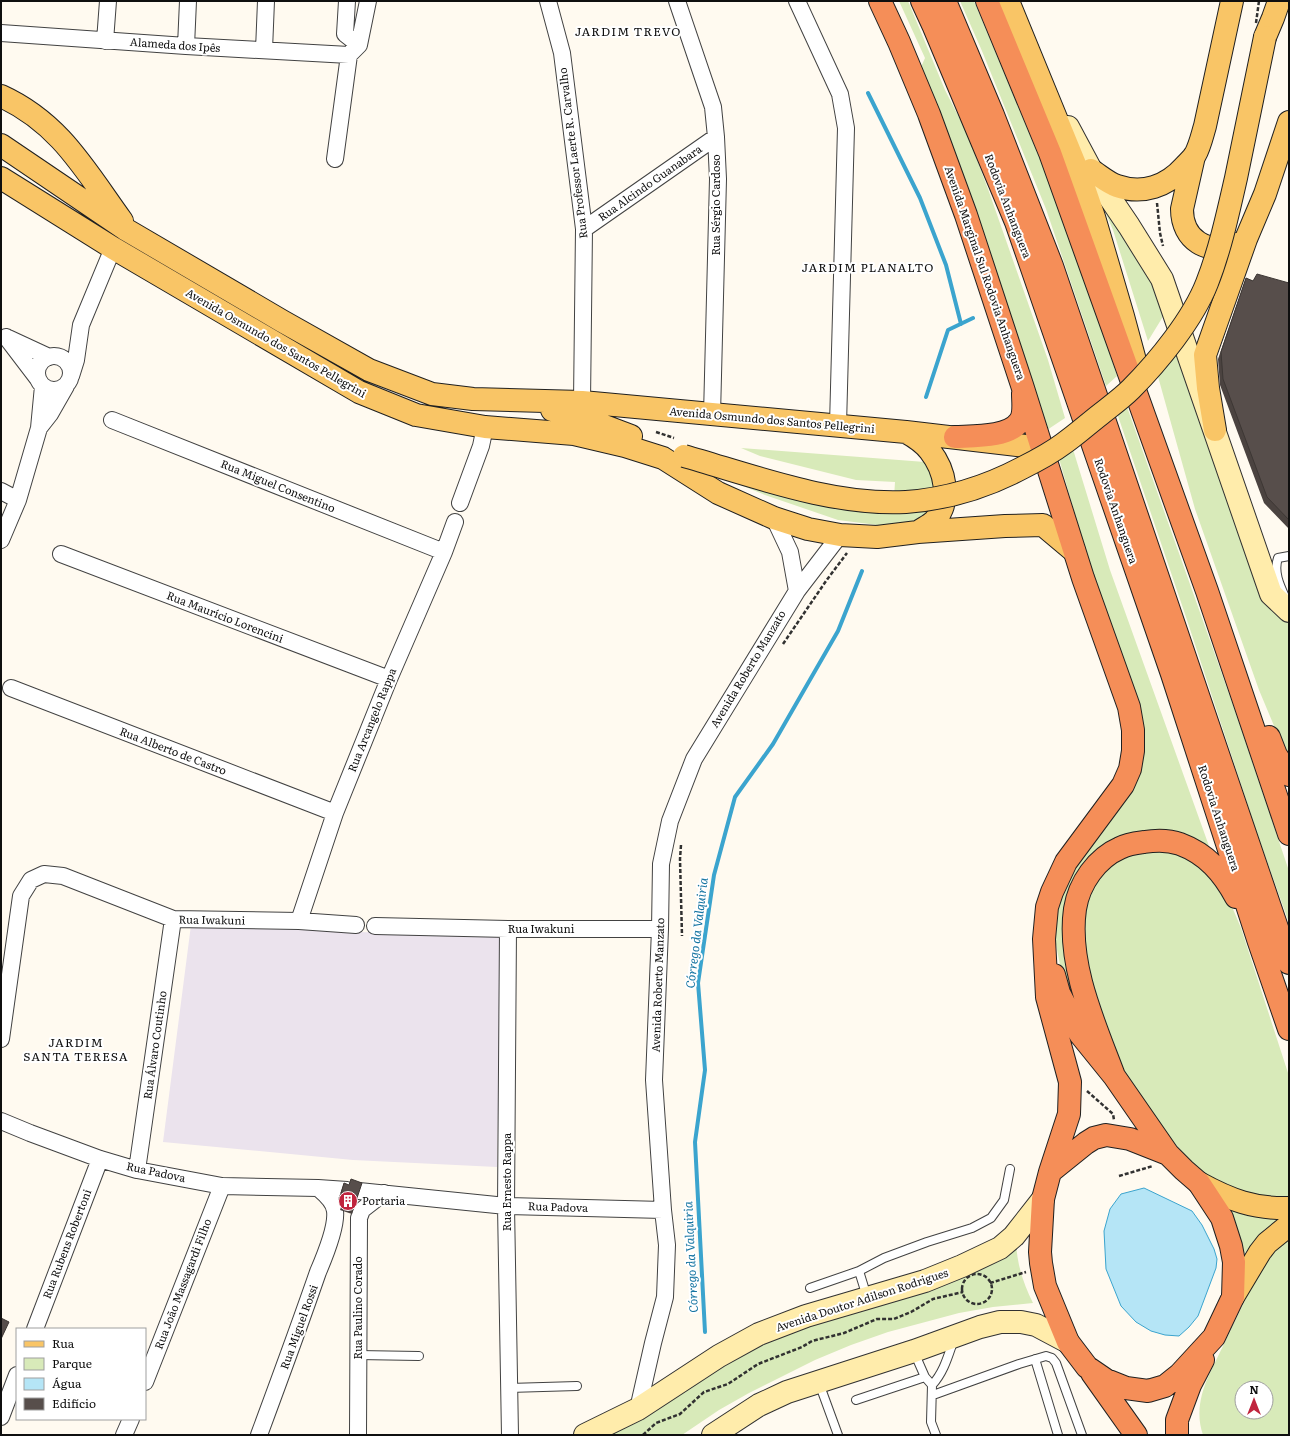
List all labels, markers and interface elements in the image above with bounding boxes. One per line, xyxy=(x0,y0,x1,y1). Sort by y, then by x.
district label: JARDIM TREVO xyxy=(575,22,681,40)
street label: Alameda dos Ipês xyxy=(129,33,221,55)
street label: Rua Professor Laerte R. Carvalho xyxy=(554,67,590,240)
street label: Rua Alcindo Guanabara xyxy=(594,140,705,224)
street label: Rodovia Anhanguera xyxy=(982,151,1036,260)
street label: Rua Sérgio Cardoso xyxy=(707,154,723,256)
street label: Avenida Marginal Sul Rodovia Anhanguera xyxy=(942,163,1030,382)
district label: JARDIM PLANALTO xyxy=(802,258,934,276)
street label: Avenida Osmundo dos Santos Pellegrini xyxy=(183,284,370,401)
street label: Avenida Osmundo dos Santos Pellegrini xyxy=(669,402,876,436)
street label: Rua Miguel Consentino xyxy=(219,455,338,515)
street label: Rodovia Anhanguera xyxy=(1091,456,1143,566)
street label: Rua Maurício Lorencini xyxy=(165,586,286,646)
street label: Avenida Roberto Manzato xyxy=(706,607,789,730)
street label: Rua Arcangelo Rappa xyxy=(343,665,399,774)
street label: Rua Alberto de Castro xyxy=(118,722,229,778)
street label: Rodovia Anhanguera xyxy=(1195,763,1245,873)
water label: Córrego da Valquiria xyxy=(680,876,712,989)
street label: Rua Iwakuni xyxy=(179,910,246,928)
street label: Avenida Roberto Manzato xyxy=(647,917,667,1053)
street label: Rua Iwakuni xyxy=(508,920,575,936)
street label: Rua Álvaro Coutinho xyxy=(138,989,170,1100)
district label: JARDIM SANTA TERESA xyxy=(23,1033,129,1065)
street label: Rua Ernesto Rappa xyxy=(498,1133,514,1231)
street label: Rua Padova xyxy=(125,1157,187,1185)
street label: Rua Rubens Robertoni xyxy=(38,1186,95,1301)
building icon: Portaria xyxy=(337,1190,359,1212)
place label: Portaria xyxy=(362,1192,405,1208)
street label: Rua Padova xyxy=(528,1197,588,1215)
water label: Córrego da Valquiria xyxy=(678,1201,702,1313)
street label: Rua João Massagardi Filho xyxy=(150,1216,214,1351)
street label: Rua Paulino Corado xyxy=(349,1256,365,1360)
street label: Avenida Doutor Adilson Rodrigues xyxy=(773,1264,950,1335)
street label: Rua Miguel Rossi xyxy=(275,1282,321,1371)
legend xyxy=(16,1328,146,1420)
text: Rua xyxy=(52,1334,75,1352)
text: Parque xyxy=(52,1354,92,1372)
text: Água xyxy=(52,1374,82,1392)
north arrow xyxy=(1234,1380,1274,1420)
text: N xyxy=(1249,1381,1259,1397)
text: Edifício xyxy=(52,1394,96,1412)

